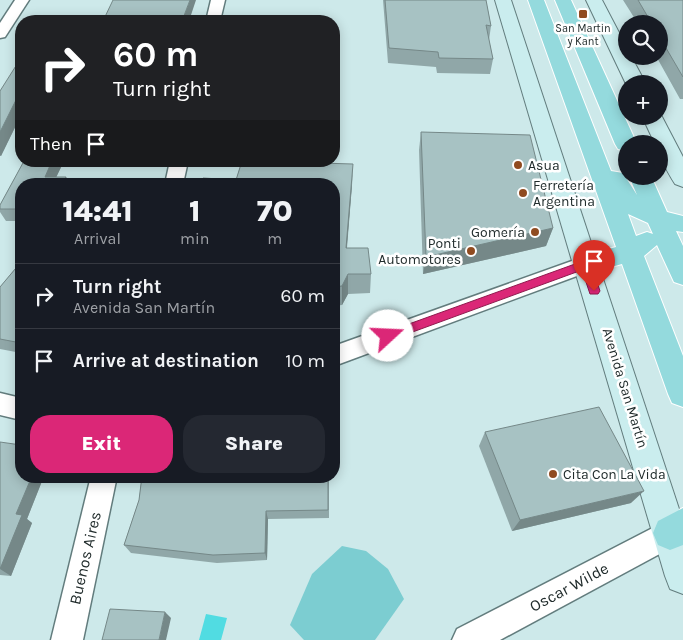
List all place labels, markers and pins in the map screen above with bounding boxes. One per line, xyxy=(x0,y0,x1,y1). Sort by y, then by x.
marker: San Martin y Kant xyxy=(577,8,589,20)
place label: San Martin y Kant xyxy=(555,22,611,48)
place label: Asua xyxy=(528,157,560,174)
marker: Asua xyxy=(512,159,524,171)
place label: Ferretería Argentina xyxy=(533,177,595,210)
marker: Ferretería Argentina xyxy=(517,187,529,199)
place label: Gomería xyxy=(471,224,525,241)
marker: Gomería xyxy=(529,226,541,238)
place label: Ponti Automotores xyxy=(378,235,461,268)
pin xyxy=(573,240,615,291)
marker: Ponti Automotores xyxy=(465,245,477,257)
place label: Cita Con La Vida xyxy=(563,466,666,483)
marker: Cita Con La Vida xyxy=(547,468,559,480)

